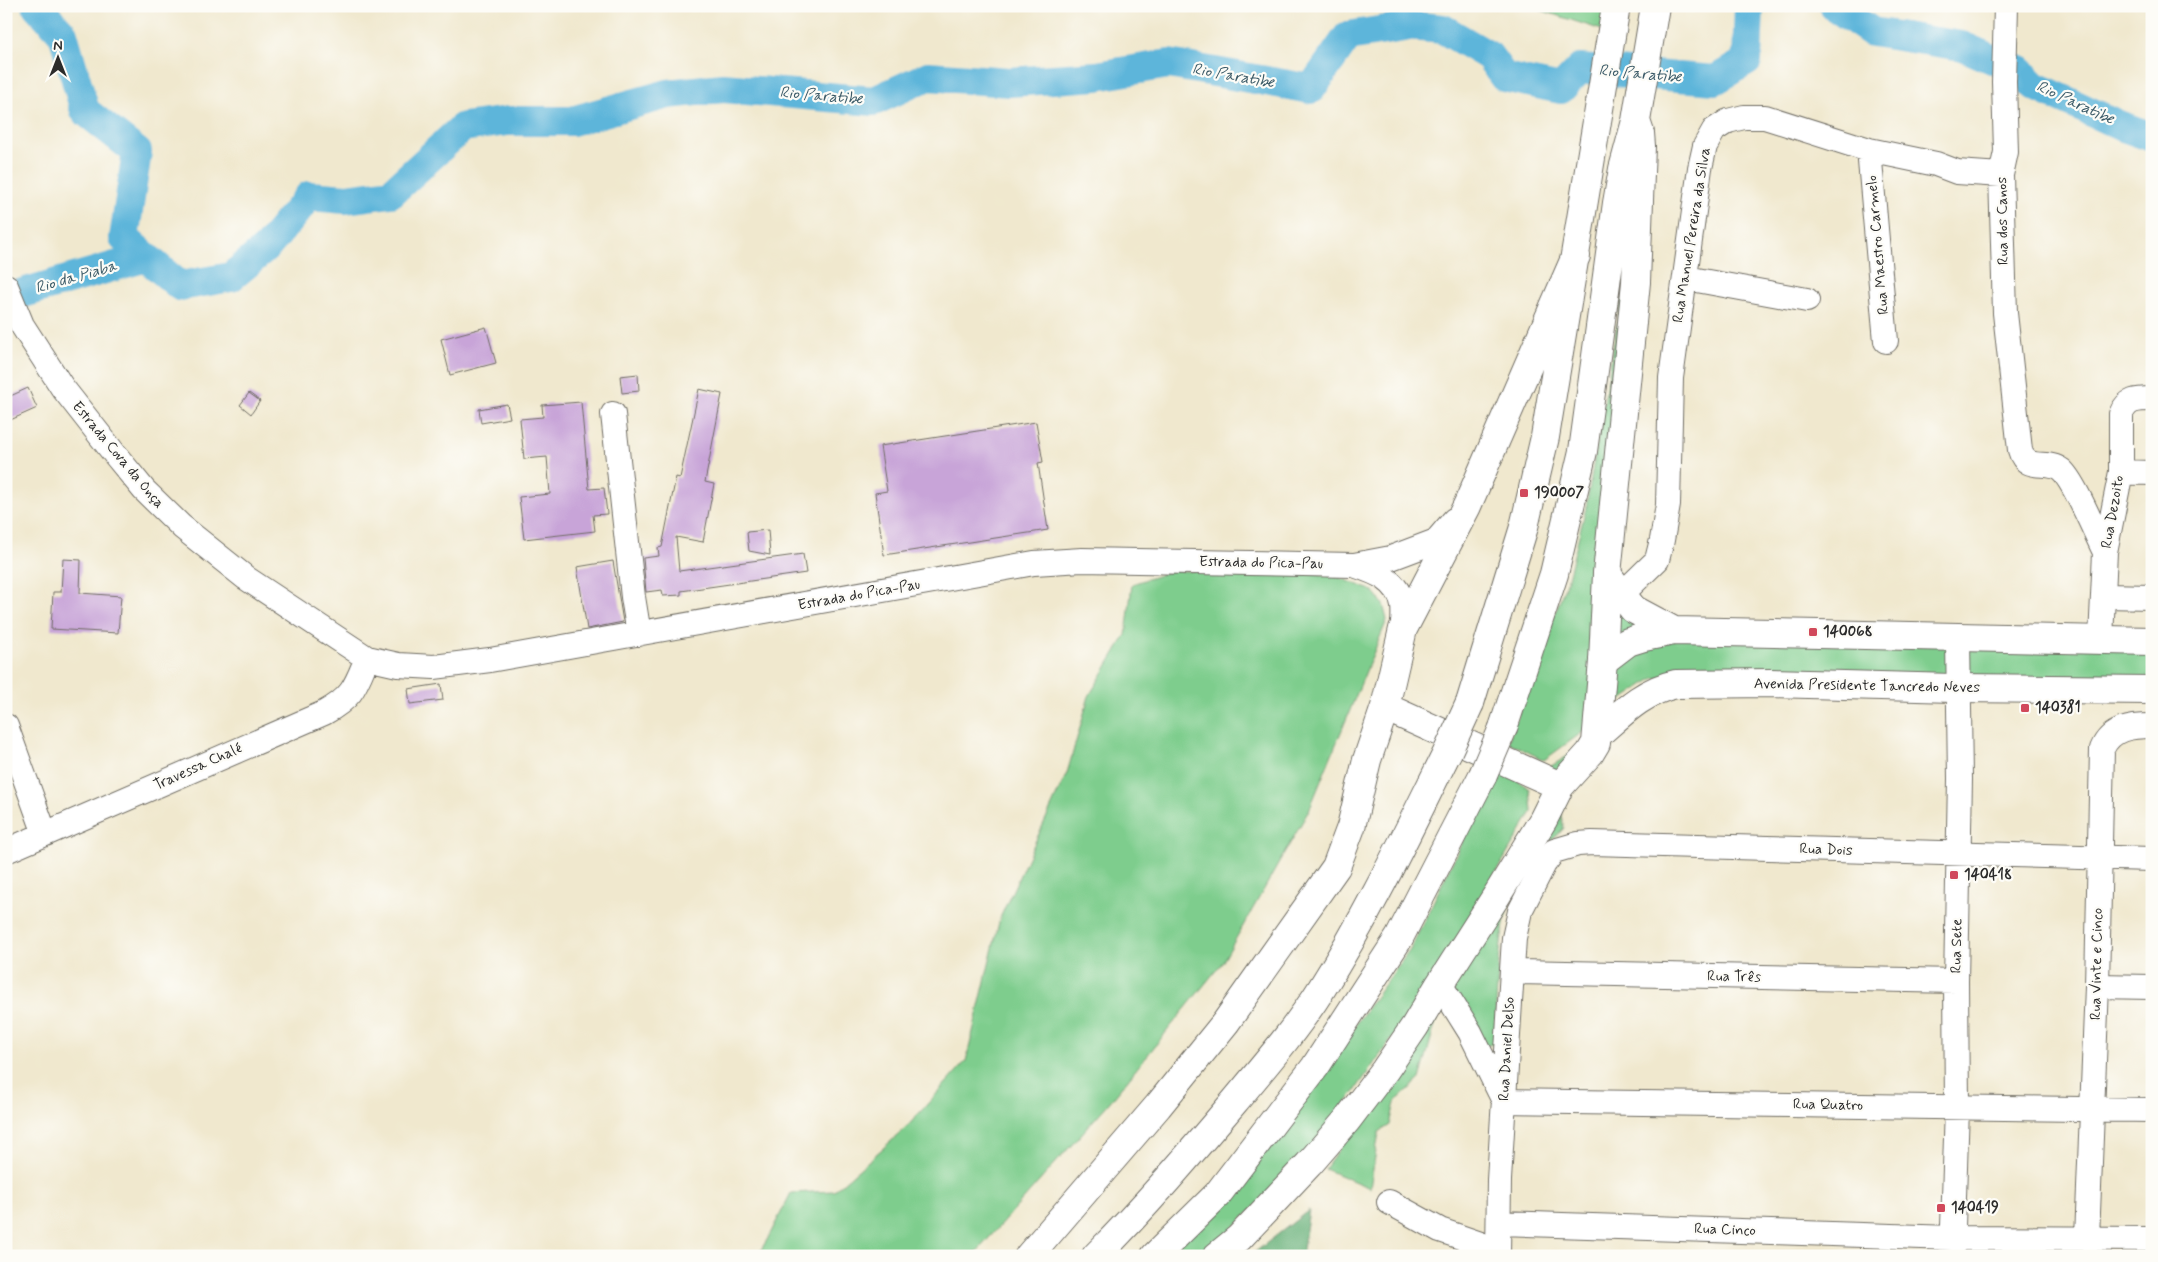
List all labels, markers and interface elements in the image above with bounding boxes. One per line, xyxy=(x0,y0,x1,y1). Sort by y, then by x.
north arrow xyxy=(32,32,82,82)
text: N xyxy=(53,37,63,55)
water label: Rio Paratibe xyxy=(1190,58,1277,94)
water label: Rio Paratibe xyxy=(1598,60,1684,88)
water label: Rio Paratibe xyxy=(2033,76,2118,131)
water label: Rio Paratibe xyxy=(779,82,865,110)
street label: Rua Manuel Pereira da Silva xyxy=(1668,146,1716,324)
street label: Rua Maestro Carmelo xyxy=(1862,174,1894,316)
street label: Rua dos Canos xyxy=(1992,177,2014,265)
water label: Rio da Piaba xyxy=(33,255,121,299)
street label: Estrada Cova da Onça xyxy=(67,397,169,513)
street label: Rua Dezoito xyxy=(2097,474,2129,550)
place label: 190007 xyxy=(1534,483,1585,503)
marker: 190007 xyxy=(1518,487,1530,499)
street label: Estrada do Pica-Pau xyxy=(1199,552,1323,574)
street label: Estrada do Pica-Pau xyxy=(796,574,922,616)
place label: 140068 xyxy=(1823,622,1873,642)
marker: 140068 xyxy=(1807,626,1819,638)
street label: Avenida Presidente Tancredo Neves xyxy=(1754,674,1981,698)
place label: 140381 xyxy=(2035,698,2081,718)
marker: 140381 xyxy=(2019,702,2031,714)
street label: Travessa Chalé xyxy=(151,738,246,795)
street label: Rua Dois xyxy=(1799,839,1853,861)
place label: 140418 xyxy=(1964,865,2012,885)
marker: 140418 xyxy=(1948,869,1960,881)
street label: Rua Vinte e Cinco xyxy=(2086,908,2108,1020)
street label: Rua Sete xyxy=(1947,918,1967,974)
street label: Rua Três xyxy=(1707,967,1762,987)
street label: Rua Daniel Delso xyxy=(1494,996,1520,1102)
street label: Rua Quatro xyxy=(1793,1094,1863,1116)
place label: 140419 xyxy=(1951,1198,1999,1218)
marker: 140419 xyxy=(1935,1202,1947,1214)
street label: Rua Cinco xyxy=(1694,1219,1756,1241)

